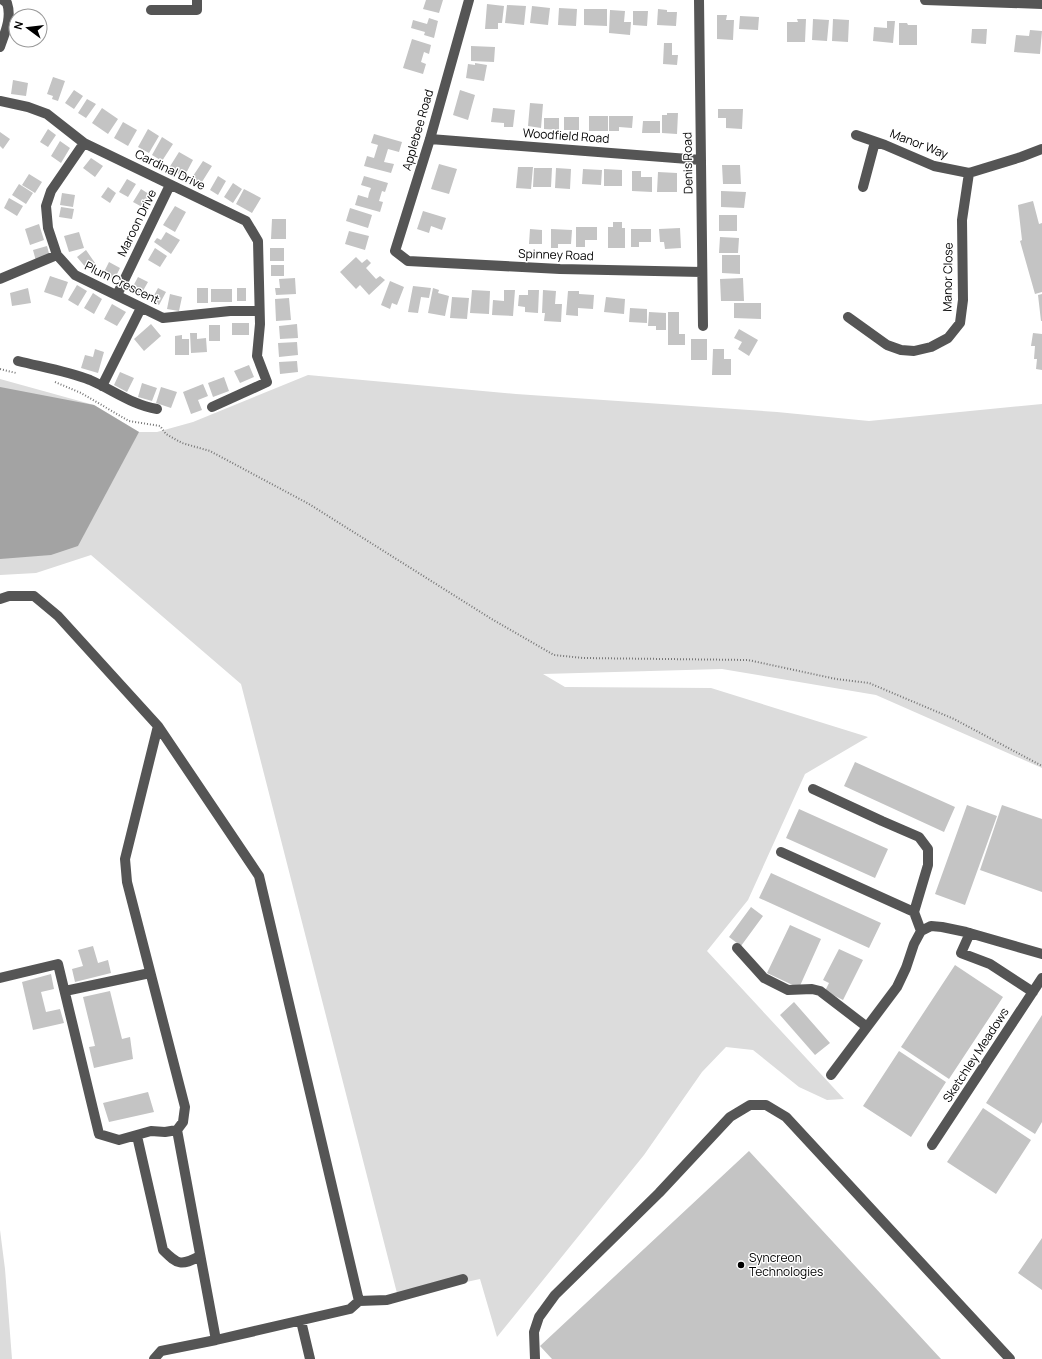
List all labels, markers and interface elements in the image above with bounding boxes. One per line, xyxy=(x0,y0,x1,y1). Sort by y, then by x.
north arrow xyxy=(8,8,48,48)
text: N xyxy=(10,19,26,31)
street label: Applebee Road xyxy=(398,87,437,172)
street label: Woodfield Road xyxy=(522,124,610,147)
street label: Manor Way xyxy=(888,125,951,163)
street label: Denis Road xyxy=(678,132,697,194)
street label: Cardinal Drive xyxy=(132,145,208,194)
street label: Maroon Drive xyxy=(113,186,160,259)
street label: Manor Close xyxy=(938,242,957,312)
street label: Spinney Road xyxy=(518,245,594,264)
street label: Plum Crescent xyxy=(82,257,163,308)
street label: Sketchley Meadows xyxy=(939,1004,1013,1105)
place label: Syncreon Technologies xyxy=(749,1249,823,1280)
marker: Syncreon Technologies xyxy=(736,1260,746,1270)

